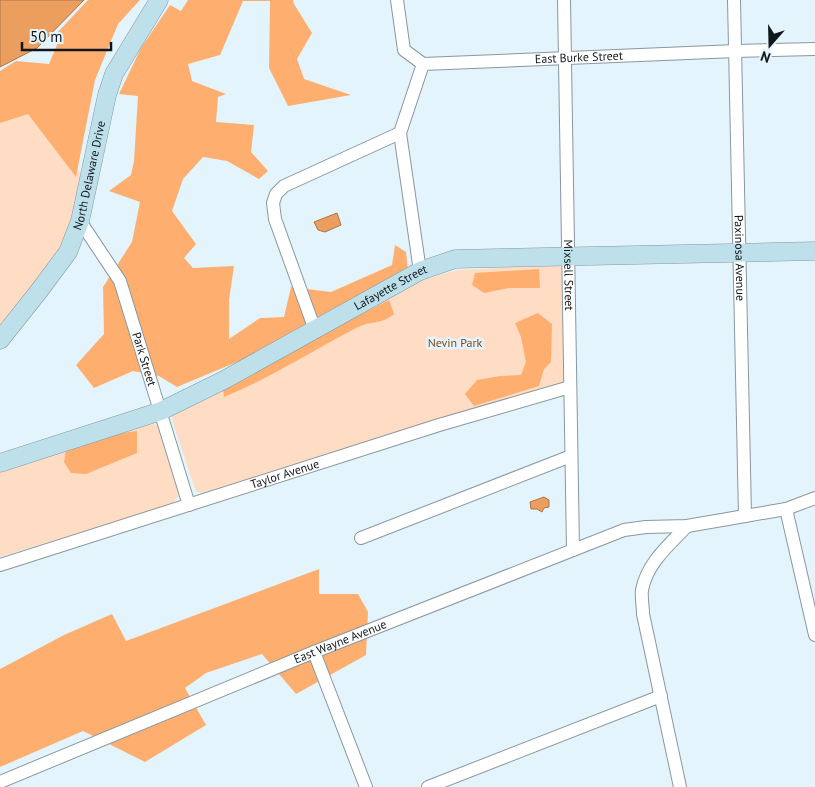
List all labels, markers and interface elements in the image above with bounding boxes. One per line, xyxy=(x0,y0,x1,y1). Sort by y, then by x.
scale bar xyxy=(22,20,111,52)
north arrow xyxy=(745,20,795,70)
text: 50 m xyxy=(30,27,63,46)
text: N xyxy=(758,47,773,67)
street label: East Burke Street xyxy=(535,48,623,66)
street label: North Delaware Drive xyxy=(69,119,108,232)
street label: Paxinosa Avenue xyxy=(732,215,748,301)
street label: Mixsell Street xyxy=(561,239,577,311)
street label: Lafayette Street xyxy=(351,261,429,313)
street label: Park Street xyxy=(129,330,160,388)
park label: Nevin Park xyxy=(428,335,483,350)
street label: Taylor Avenue xyxy=(248,456,321,492)
street label: East Wayne Avenue xyxy=(291,616,389,667)

